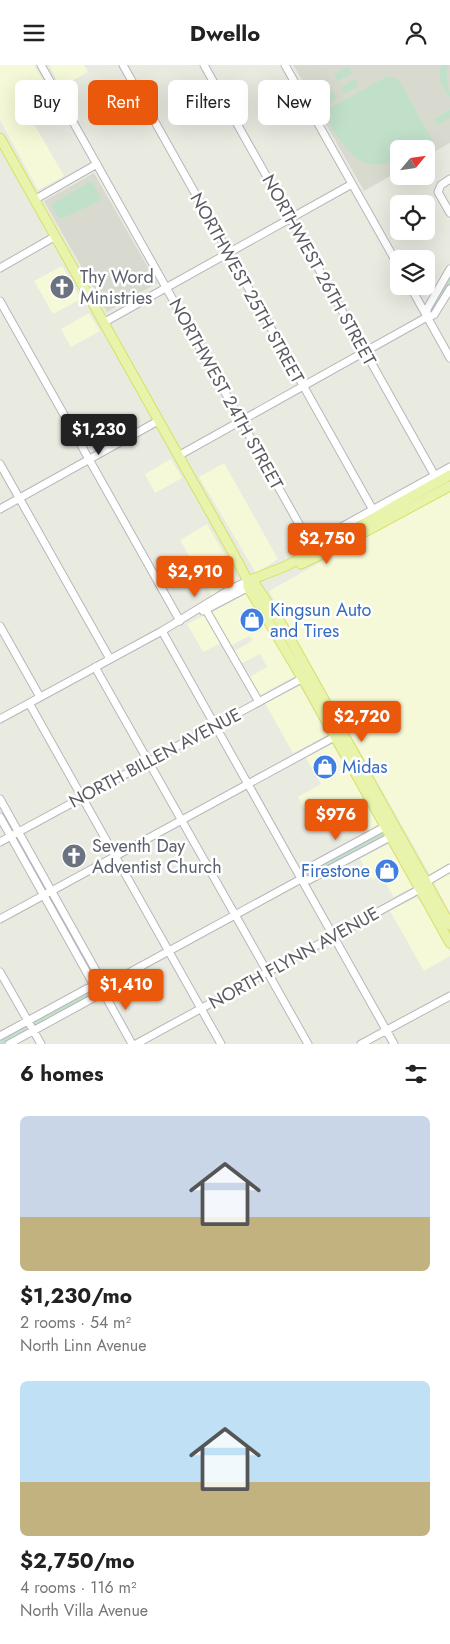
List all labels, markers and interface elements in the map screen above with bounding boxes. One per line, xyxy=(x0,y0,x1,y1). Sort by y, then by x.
text: Dwello xyxy=(190,17,260,49)
icon: menu xyxy=(20,19,48,47)
icon: person xyxy=(402,19,430,47)
chip: Buy xyxy=(15,80,78,125)
chip: Rent xyxy=(88,80,158,125)
chip: Filters xyxy=(168,80,248,125)
chip: New xyxy=(258,80,330,125)
north arrow xyxy=(390,140,435,185)
map controls xyxy=(390,140,435,295)
street label: NORTHWEST 26TH STREET xyxy=(256,170,383,371)
street label: NORTHWEST 25TH STREET xyxy=(184,188,311,389)
button: locate xyxy=(390,195,435,240)
button: layers xyxy=(390,250,435,295)
place label: Thy Word Ministries xyxy=(80,264,154,311)
church icon: Thy Word Ministries xyxy=(49,274,75,300)
street label: NORTHWEST 24TH STREET xyxy=(163,294,290,495)
pin: $1,230 xyxy=(58,413,140,456)
text: $1,230 xyxy=(72,418,126,441)
pin: $2,750 xyxy=(286,523,368,565)
text: $2,750 xyxy=(299,527,355,550)
pin: $2,910 xyxy=(154,555,236,598)
text: $2,910 xyxy=(167,560,223,583)
place label: Kingsun Auto and Tires xyxy=(270,597,371,644)
shop icon: Kingsun Auto and Tires xyxy=(239,607,265,633)
pin: $2,720 xyxy=(321,701,403,743)
street label: NORTH BILLEN AVENUE xyxy=(64,702,246,814)
text: $2,720 xyxy=(334,705,390,728)
shop icon: Midas xyxy=(312,754,338,780)
place label: Midas xyxy=(342,754,387,780)
pin: $976 xyxy=(306,799,366,841)
text: $976 xyxy=(316,803,356,826)
place label: Seventh Day Adventist Church xyxy=(92,833,222,880)
church icon: Seventh Day Adventist Church xyxy=(61,843,87,869)
place label: Firestone xyxy=(301,858,370,884)
shop icon: Firestone xyxy=(374,858,400,884)
street label: NORTH FLYNN AVENUE xyxy=(204,900,384,1016)
pin: $1,410 xyxy=(85,969,167,1011)
text: $1,410 xyxy=(99,973,153,996)
text: 6 homes xyxy=(20,1059,104,1089)
icon: filters xyxy=(402,1060,430,1088)
icon: home xyxy=(180,1149,270,1239)
text: $1,230/mo xyxy=(20,1281,132,1311)
text: 2 rooms · 54 m² xyxy=(20,1311,131,1334)
text: North Linn Avenue xyxy=(20,1334,146,1357)
icon: home xyxy=(180,1414,270,1504)
text: $2,750/mo xyxy=(20,1546,135,1576)
text: 4 rooms · 116 m² xyxy=(20,1576,137,1599)
text: North Villa Avenue xyxy=(20,1599,148,1622)

